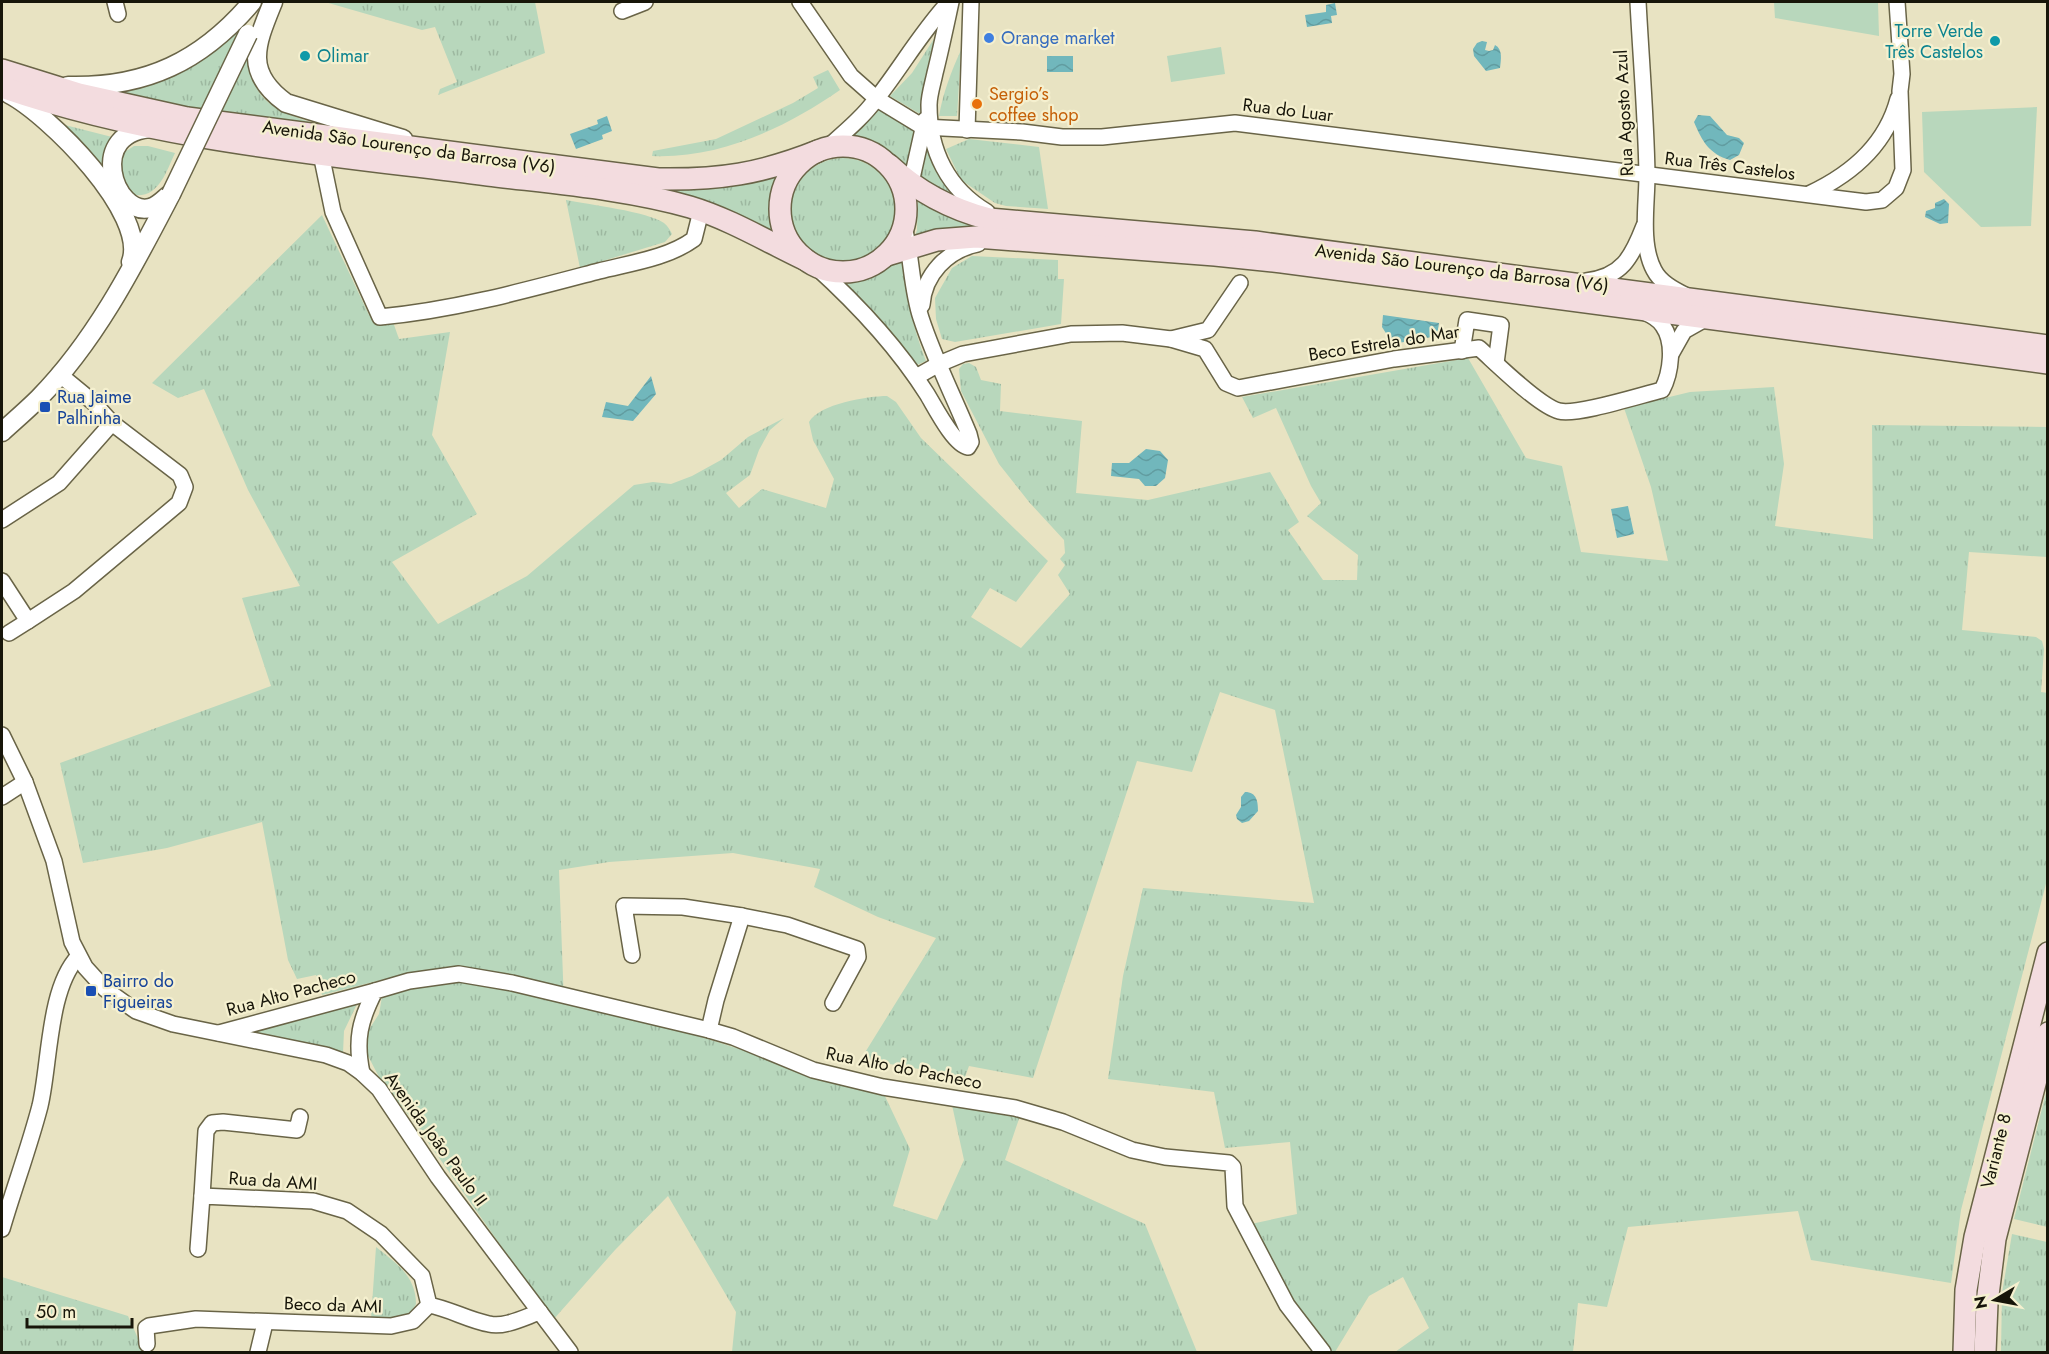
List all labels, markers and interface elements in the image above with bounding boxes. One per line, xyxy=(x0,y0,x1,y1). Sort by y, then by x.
place label: Torre Verde Três Castelos xyxy=(1885,18,1983,65)
place label: Orange market xyxy=(1001,25,1115,51)
marker: Orange market xyxy=(982,31,996,45)
marker: Torre Verde Três Castelos xyxy=(1988,34,2002,48)
place label: Olimar xyxy=(317,43,370,69)
marker: Olimar xyxy=(298,49,312,63)
street label: Rua Agosto Azul xyxy=(1608,49,1640,177)
place label: Sergio’s coffee shop xyxy=(989,81,1078,128)
street label: Rua do Luar xyxy=(1241,92,1336,129)
marker: Sergio’s coffee shop xyxy=(970,97,984,111)
street label: Avenida São Lourenço da Barrosa (V6) xyxy=(261,114,557,180)
street label: Rua Três Castelos xyxy=(1663,145,1797,187)
street label: Avenida São Lourenço da Barrosa (V6) xyxy=(1314,237,1610,299)
street label: Beco Estrela do Mar xyxy=(1306,318,1462,368)
place label: Rua Jaime Palhinha xyxy=(57,384,132,431)
marker: Rua Jaime Palhinha xyxy=(38,400,52,414)
street label: Rua Alto Pacheco xyxy=(223,963,359,1023)
place label: Bairro do Figueiras xyxy=(103,968,174,1015)
marker: Bairro do Figueiras xyxy=(84,984,98,998)
street label: Rua Alto do Pacheco xyxy=(824,1040,984,1096)
street label: Avenida João Paulo II xyxy=(378,1067,494,1211)
street label: Variante 8 xyxy=(1974,1111,2018,1191)
street label: Rua da AMI xyxy=(228,1165,318,1197)
north arrow xyxy=(1965,1270,2025,1330)
street label: Beco da AMI xyxy=(283,1290,383,1320)
scale bar xyxy=(27,1291,132,1329)
text: N xyxy=(1968,1294,1993,1311)
text: 50 m xyxy=(36,1299,76,1325)

